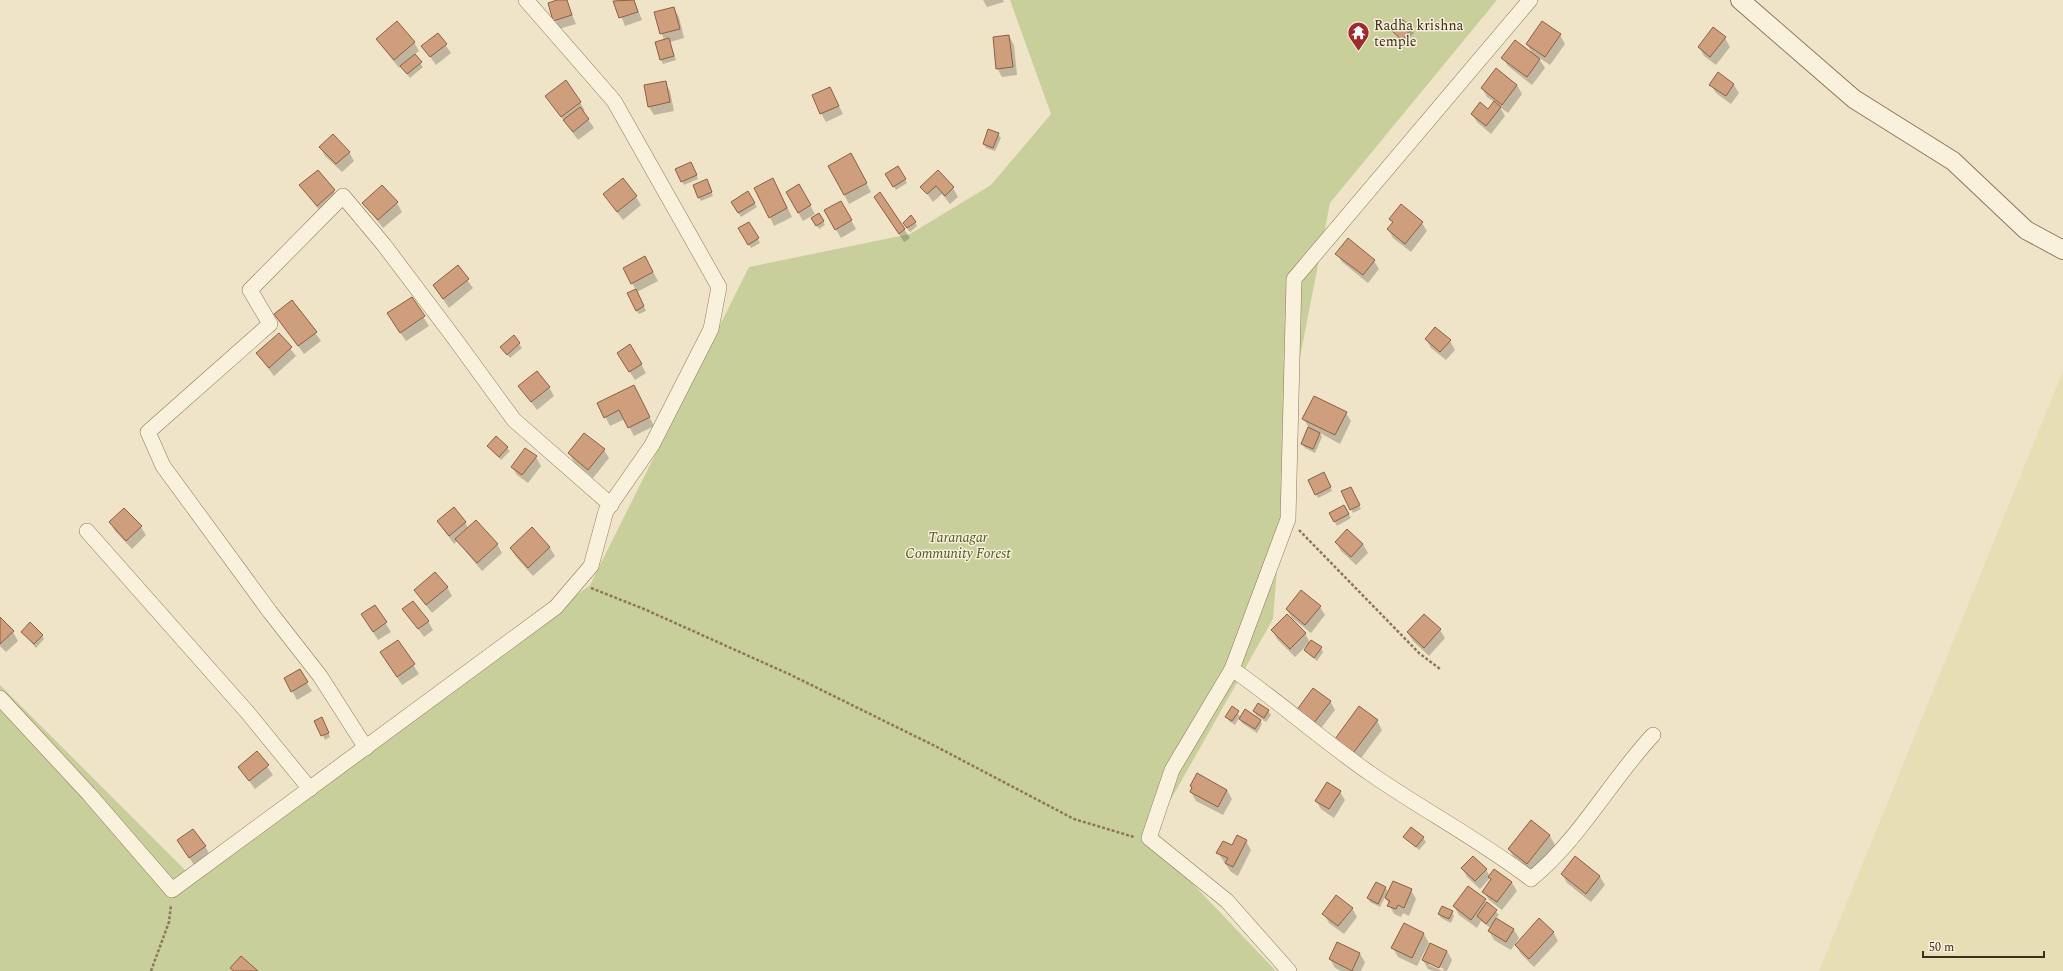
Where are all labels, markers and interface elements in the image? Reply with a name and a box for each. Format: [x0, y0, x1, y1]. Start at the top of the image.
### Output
place label: Radha krishna temple [1374, 15, 1464, 52]
temple icon: Radha krishna temple [1346, 20, 1372, 53]
park label: Taranagar Community Forest [905, 527, 1011, 564]
scale bar [1923, 933, 2044, 959]
text: 50 m [1929, 938, 1954, 957]

